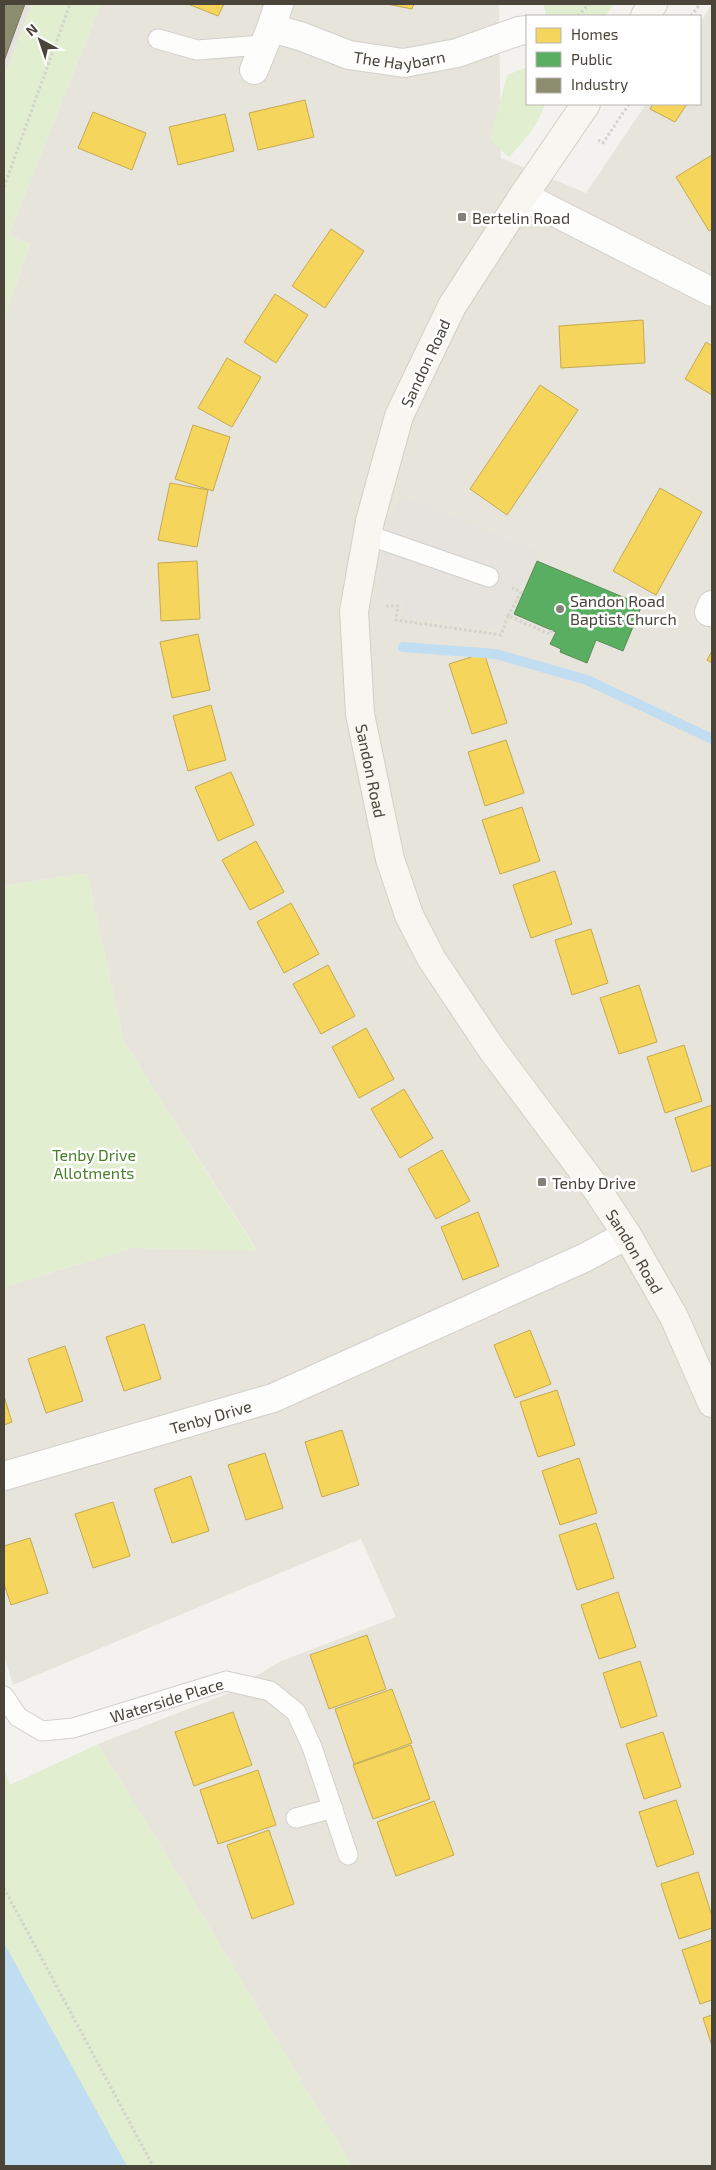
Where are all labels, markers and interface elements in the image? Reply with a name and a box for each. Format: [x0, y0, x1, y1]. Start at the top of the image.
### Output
north arrow [15, 15, 65, 65]
legend [526, 15, 701, 105]
text: N [22, 20, 41, 39]
text: Homes [571, 25, 618, 43]
street label: The Haybarn [352, 46, 447, 72]
text: Public [571, 50, 612, 68]
text: Industry [571, 75, 628, 93]
place label: Bertelin Road [472, 208, 570, 227]
marker: Bertelin Road [456, 211, 468, 223]
street label: Sandon Road [396, 316, 454, 410]
place label: Sandon Road Baptist Church [570, 591, 677, 628]
marker: Sandon Road Baptist Church [554, 603, 566, 615]
street label: Sandon Road [353, 722, 391, 819]
park label: Tenby Drive Allotments [52, 1145, 136, 1182]
place label: Tenby Drive [552, 1173, 636, 1192]
marker: Tenby Drive [536, 1176, 548, 1188]
street label: Sandon Road [603, 1205, 668, 1297]
street label: Tenby Drive [167, 1395, 254, 1437]
street label: Waterside Place [107, 1673, 226, 1726]

